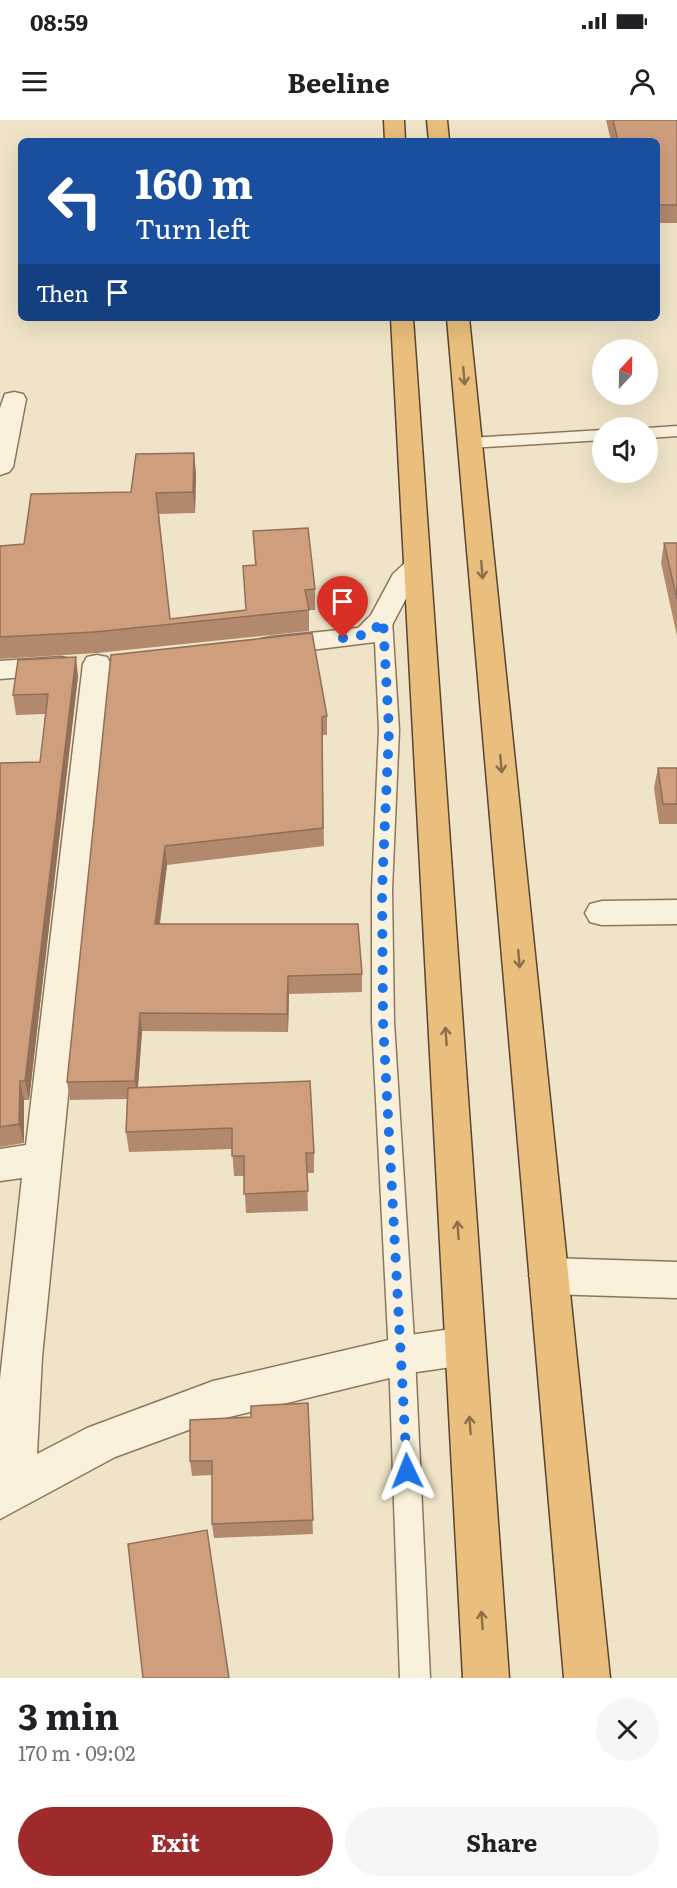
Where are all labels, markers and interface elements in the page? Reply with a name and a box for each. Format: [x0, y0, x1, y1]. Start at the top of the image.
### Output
text: 08:59 [30, 5, 88, 38]
text: Beeline [287, 61, 390, 101]
icon: menu [18, 65, 51, 98]
icon: person [626, 65, 659, 98]
text: 160 m [135, 150, 253, 212]
icon: left [36, 162, 114, 240]
text: Turn left [135, 207, 250, 247]
text: Then [36, 276, 89, 309]
icon: arrive [101, 276, 134, 309]
north arrow [592, 339, 658, 405]
map controls [592, 339, 658, 483]
one-way arrow [459, 366, 470, 386]
button: sound [592, 417, 658, 483]
one-way arrow [477, 560, 488, 580]
pin [317, 576, 368, 638]
icon: arrive [326, 585, 359, 618]
one-way arrow [496, 754, 507, 774]
one-way arrow [514, 948, 525, 968]
one-way arrow [440, 1026, 451, 1046]
one-way arrow [452, 1221, 463, 1241]
one-way arrow [465, 1416, 476, 1435]
position arrow [375, 1439, 439, 1503]
one-way arrow [477, 1610, 488, 1630]
text: 3 min [18, 1688, 119, 1741]
button: close [596, 1698, 659, 1761]
text: 170 m · 09:02 [18, 1737, 135, 1767]
button: Exit [18, 1807, 333, 1876]
button: Share [345, 1807, 659, 1876]

